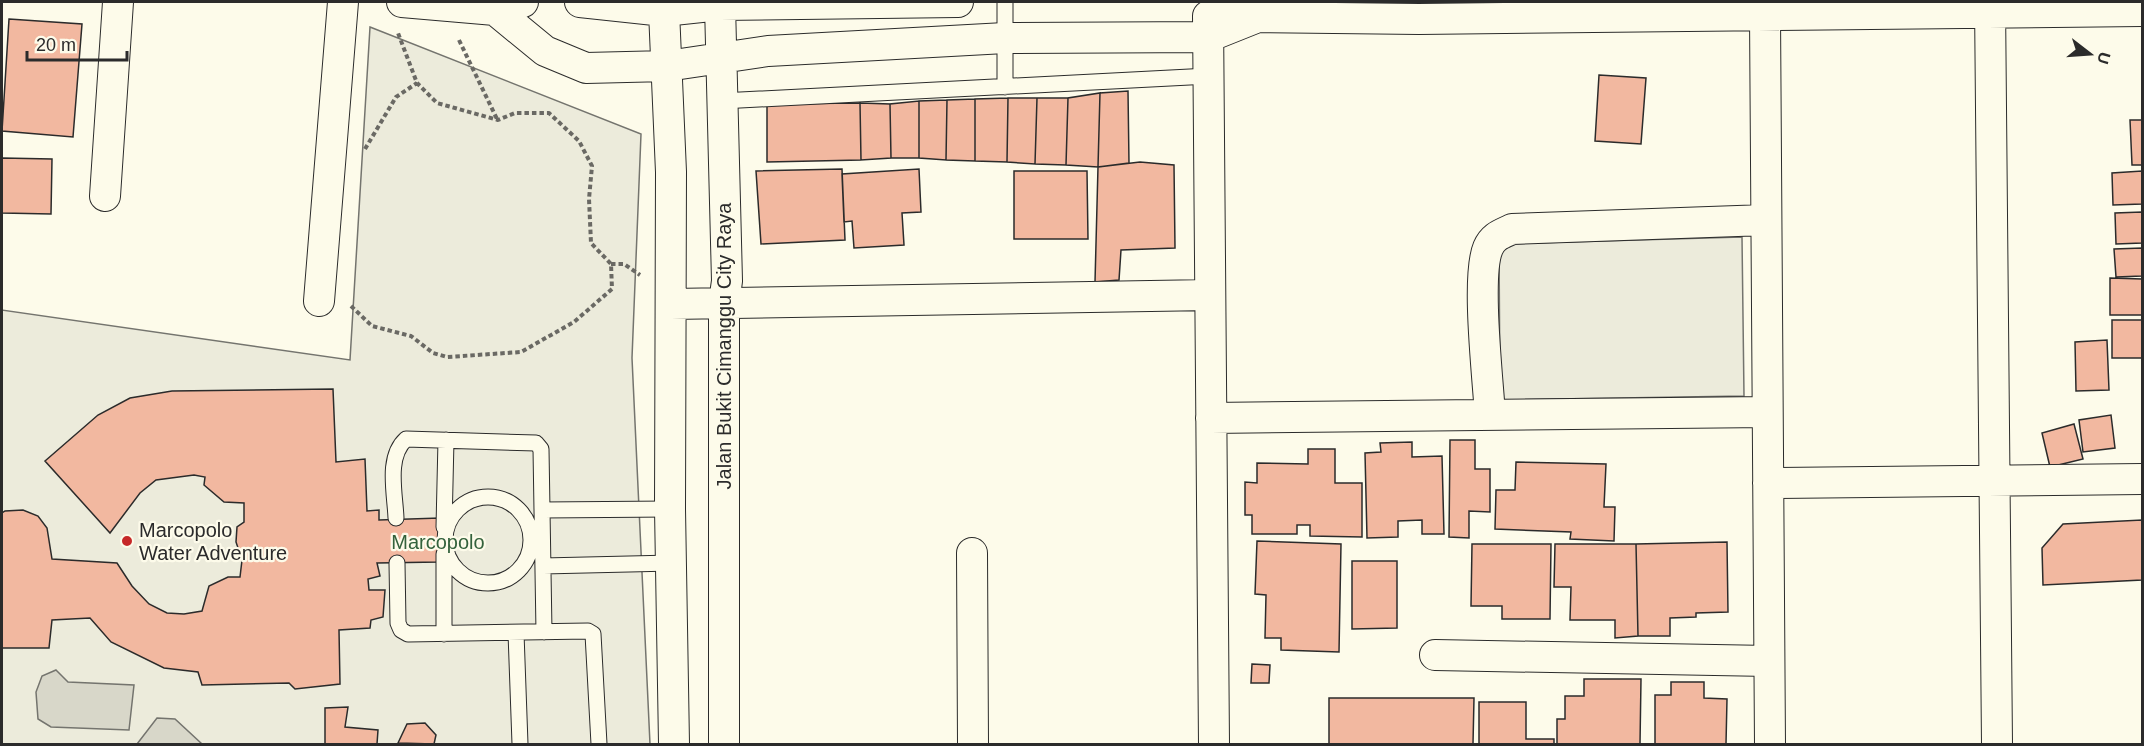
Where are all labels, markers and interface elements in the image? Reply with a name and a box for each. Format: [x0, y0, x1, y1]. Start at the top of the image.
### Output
scale bar [27, 24, 128, 62]
north arrow [2060, 24, 2120, 84]
text: 20 m [36, 35, 76, 55]
text: U [2094, 50, 2114, 66]
street label: Jalan Bukit Cimanggu City Raya [713, 202, 735, 489]
place label: Marcopolo Water Adventure [139, 519, 287, 564]
park label: Marcopolo [391, 531, 485, 553]
marker: Marcopolo Water Adventure [120, 534, 134, 548]

